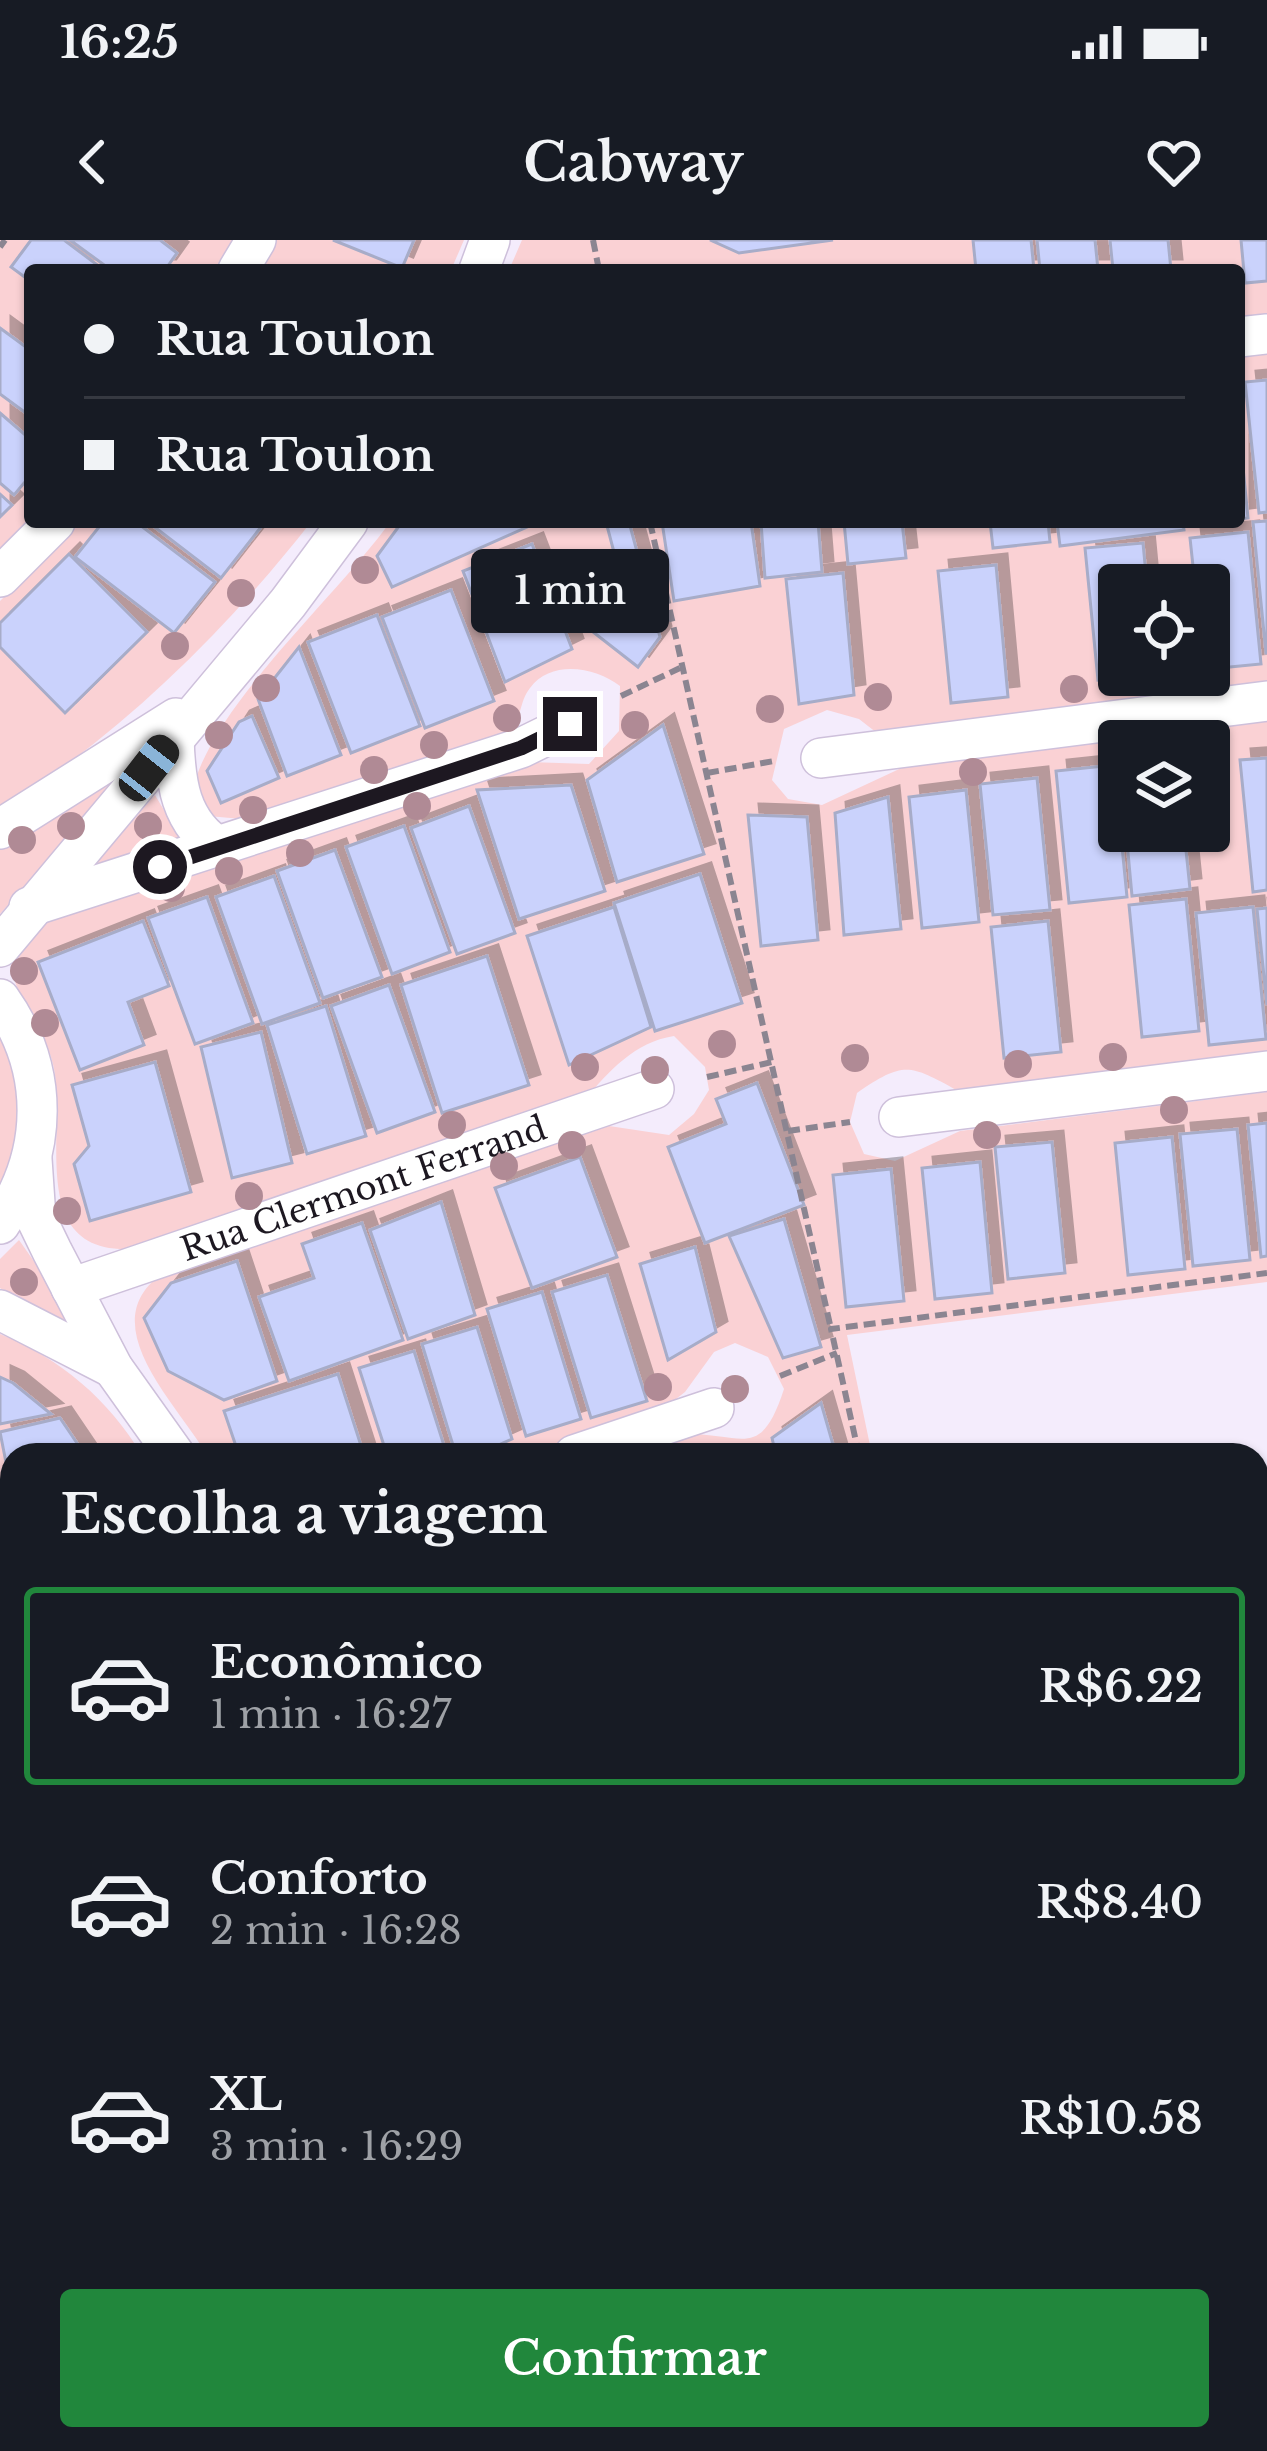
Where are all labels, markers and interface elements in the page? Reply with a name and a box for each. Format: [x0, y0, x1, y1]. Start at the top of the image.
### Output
text: 16:25 [60, 14, 179, 70]
icon: back [60, 129, 126, 195]
text: Cabway [523, 129, 744, 196]
icon: heart [1141, 129, 1207, 195]
text: Rua Toulon [156, 311, 434, 367]
text: Rua Toulon [156, 427, 434, 483]
callout: 1 min [471, 550, 669, 634]
map controls [1098, 564, 1230, 852]
button: locate [1098, 564, 1230, 696]
text: 1 min [514, 566, 626, 615]
route end [543, 697, 597, 751]
button: layers [1098, 720, 1230, 852]
car [113, 729, 185, 807]
route start [133, 840, 187, 894]
street label: Rua Clermont Ferrand [175, 1107, 552, 1270]
text: Escolha a viagem [60, 1481, 547, 1548]
icon: car [66, 1632, 174, 1740]
text: Econômico [210, 1634, 483, 1690]
text: R$6.22 [1039, 1658, 1203, 1714]
text: 1 min · 16:27 [210, 1690, 451, 1739]
icon: car [66, 1848, 174, 1956]
text: Conforto [210, 1850, 428, 1906]
text: R$8.40 [1036, 1874, 1203, 1930]
text: 2 min · 16:28 [210, 1906, 462, 1955]
icon: car [66, 2064, 174, 2172]
text: XL [210, 2066, 282, 2122]
text: R$10.58 [1020, 2090, 1203, 2146]
text: 3 min · 16:29 [210, 2122, 463, 2171]
button: Confirmar [60, 2289, 1209, 2427]

